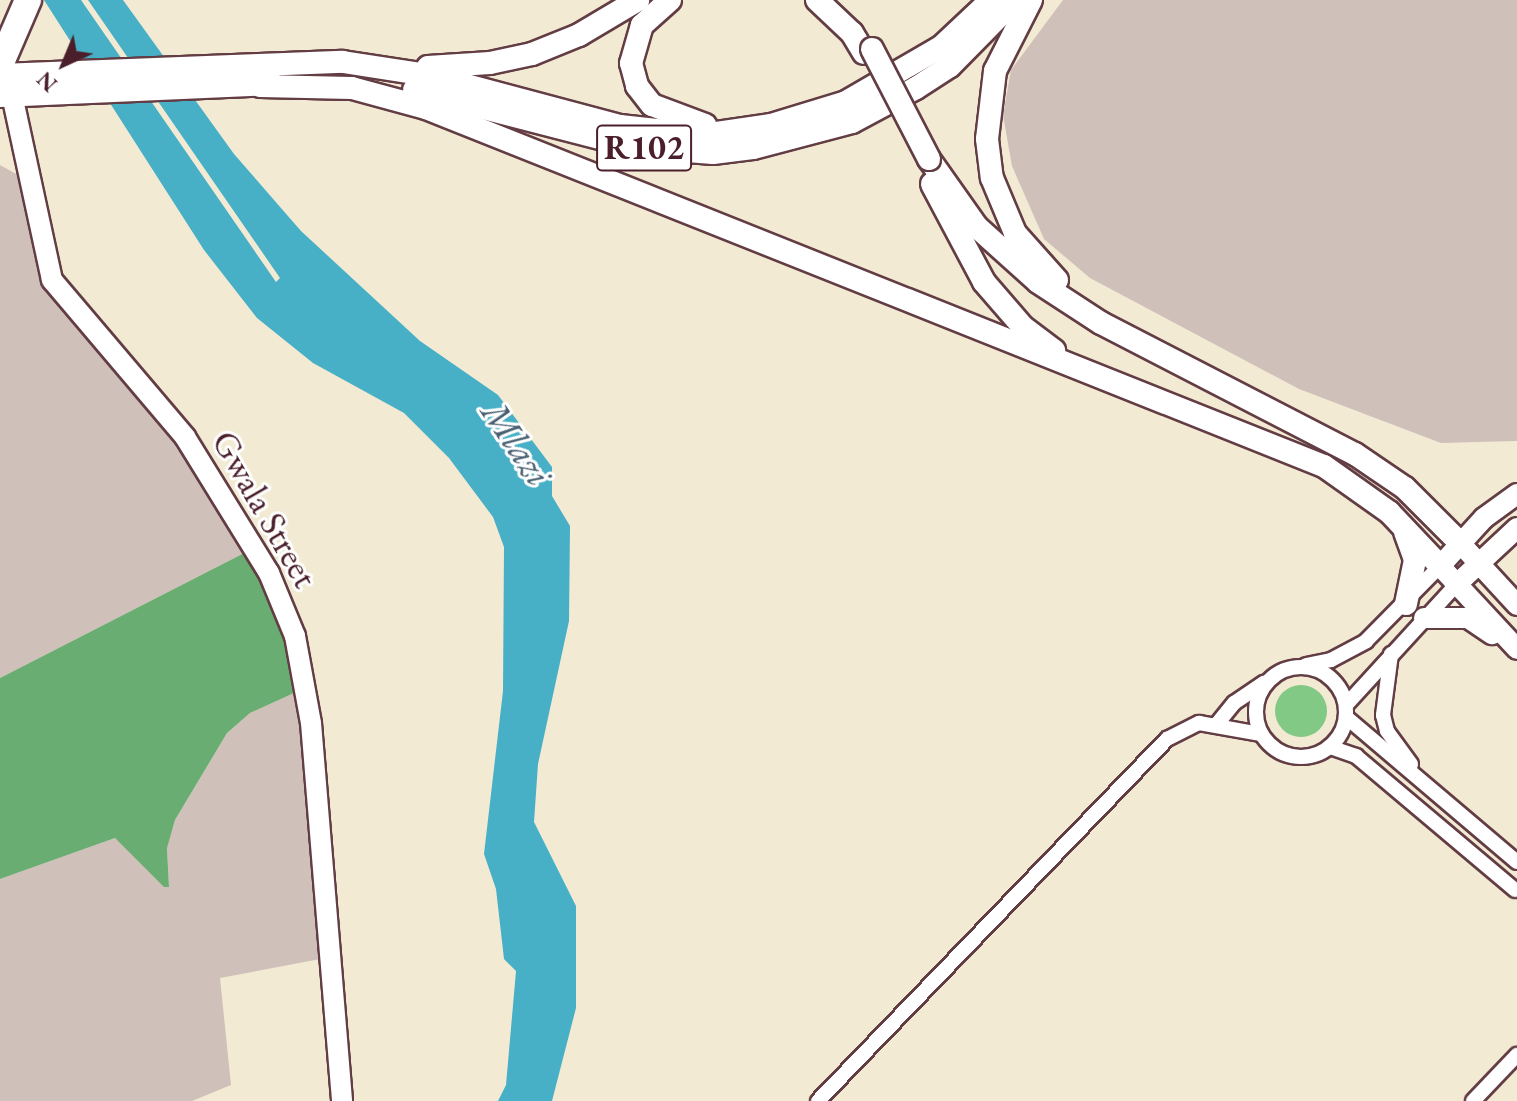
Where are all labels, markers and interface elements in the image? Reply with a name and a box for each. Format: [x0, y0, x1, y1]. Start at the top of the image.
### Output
north arrow [24, 24, 104, 104]
text: N [31, 65, 63, 98]
road number: R102 [596, 118, 692, 178]
water label: Mlazi [472, 392, 562, 494]
street label: Gwala Street [203, 423, 327, 595]

